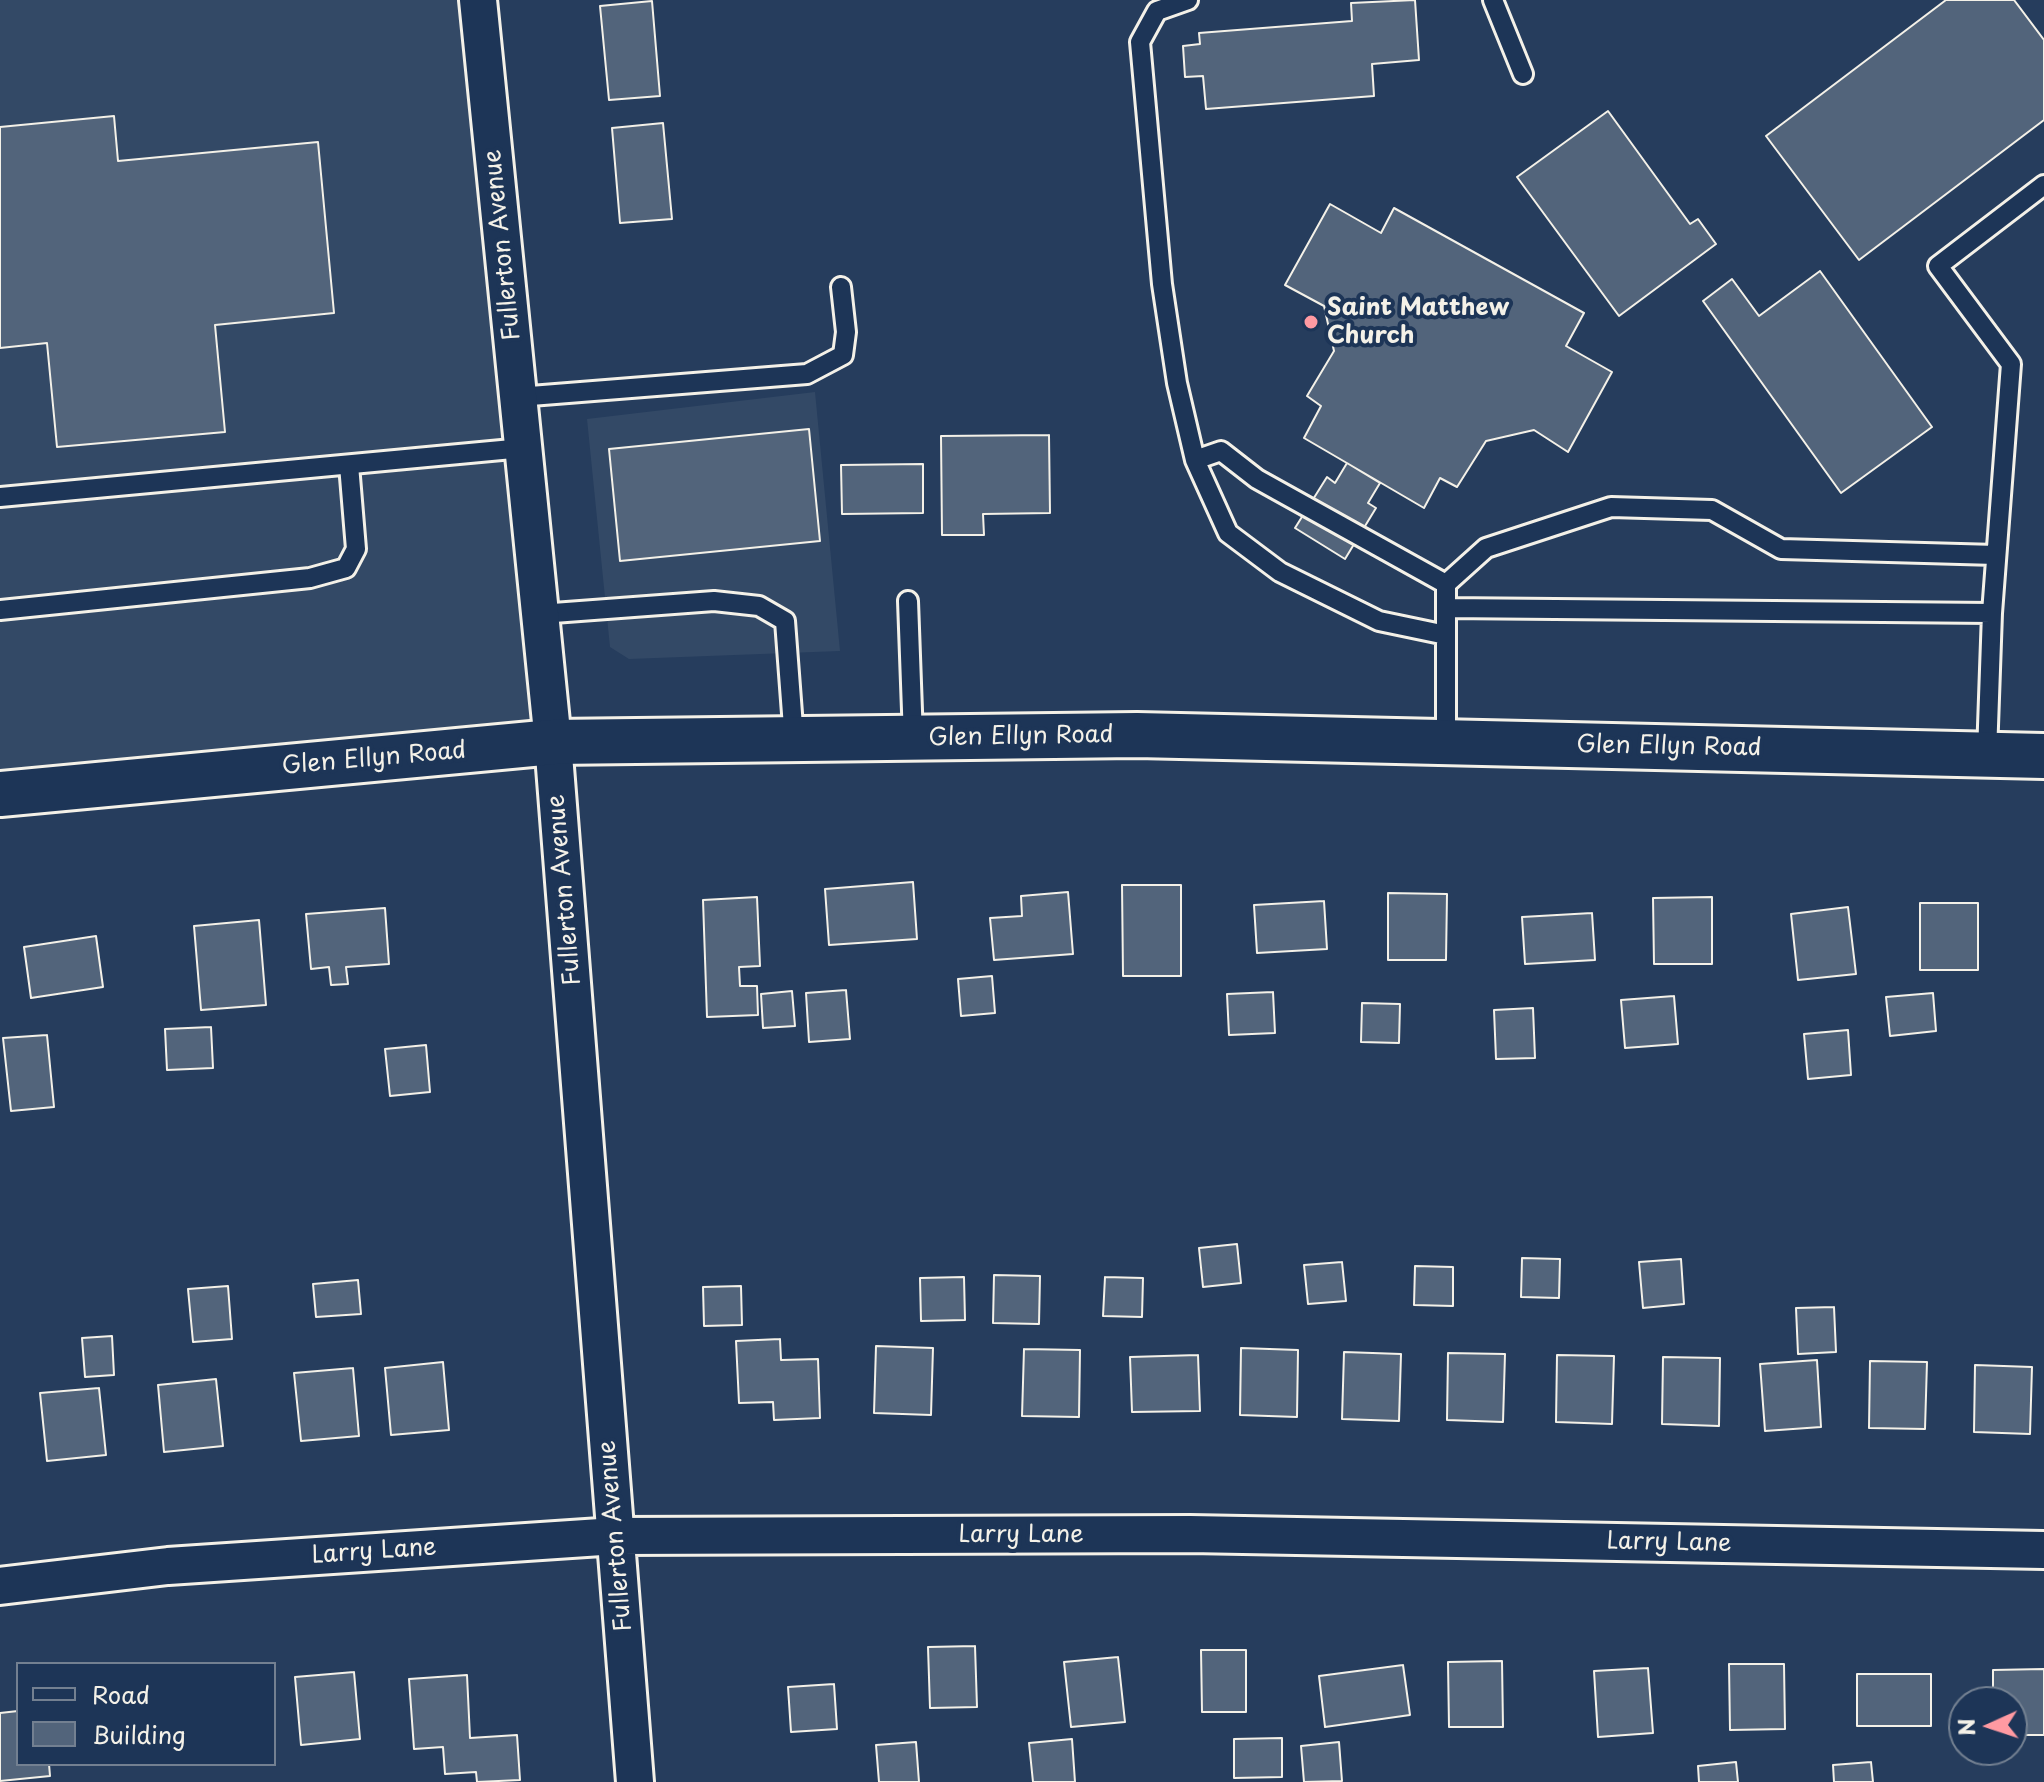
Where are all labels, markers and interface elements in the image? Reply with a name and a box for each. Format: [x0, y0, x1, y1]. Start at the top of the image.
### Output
street label: Fullerton Avenue [479, 148, 527, 342]
place label: Saint Matthew Church [1327, 294, 1509, 350]
marker: Saint Matthew Church [1302, 313, 1320, 331]
street label: Glen Ellyn Road [928, 721, 1114, 753]
street label: Glen Ellyn Road [1576, 731, 1762, 763]
street label: Glen Ellyn Road [281, 737, 467, 781]
street label: Fullerton Avenue [542, 793, 588, 987]
street label: Fullerton Avenue [593, 1439, 639, 1633]
street label: Larry Lane [958, 1521, 1084, 1549]
street label: Larry Lane [1606, 1528, 1732, 1558]
street label: Larry Lane [310, 1533, 438, 1571]
legend [16, 1662, 276, 1766]
text: Road [92, 1676, 150, 1712]
north arrow [1948, 1686, 2028, 1766]
text: Building [92, 1716, 186, 1752]
text: N [1949, 1718, 1982, 1737]

